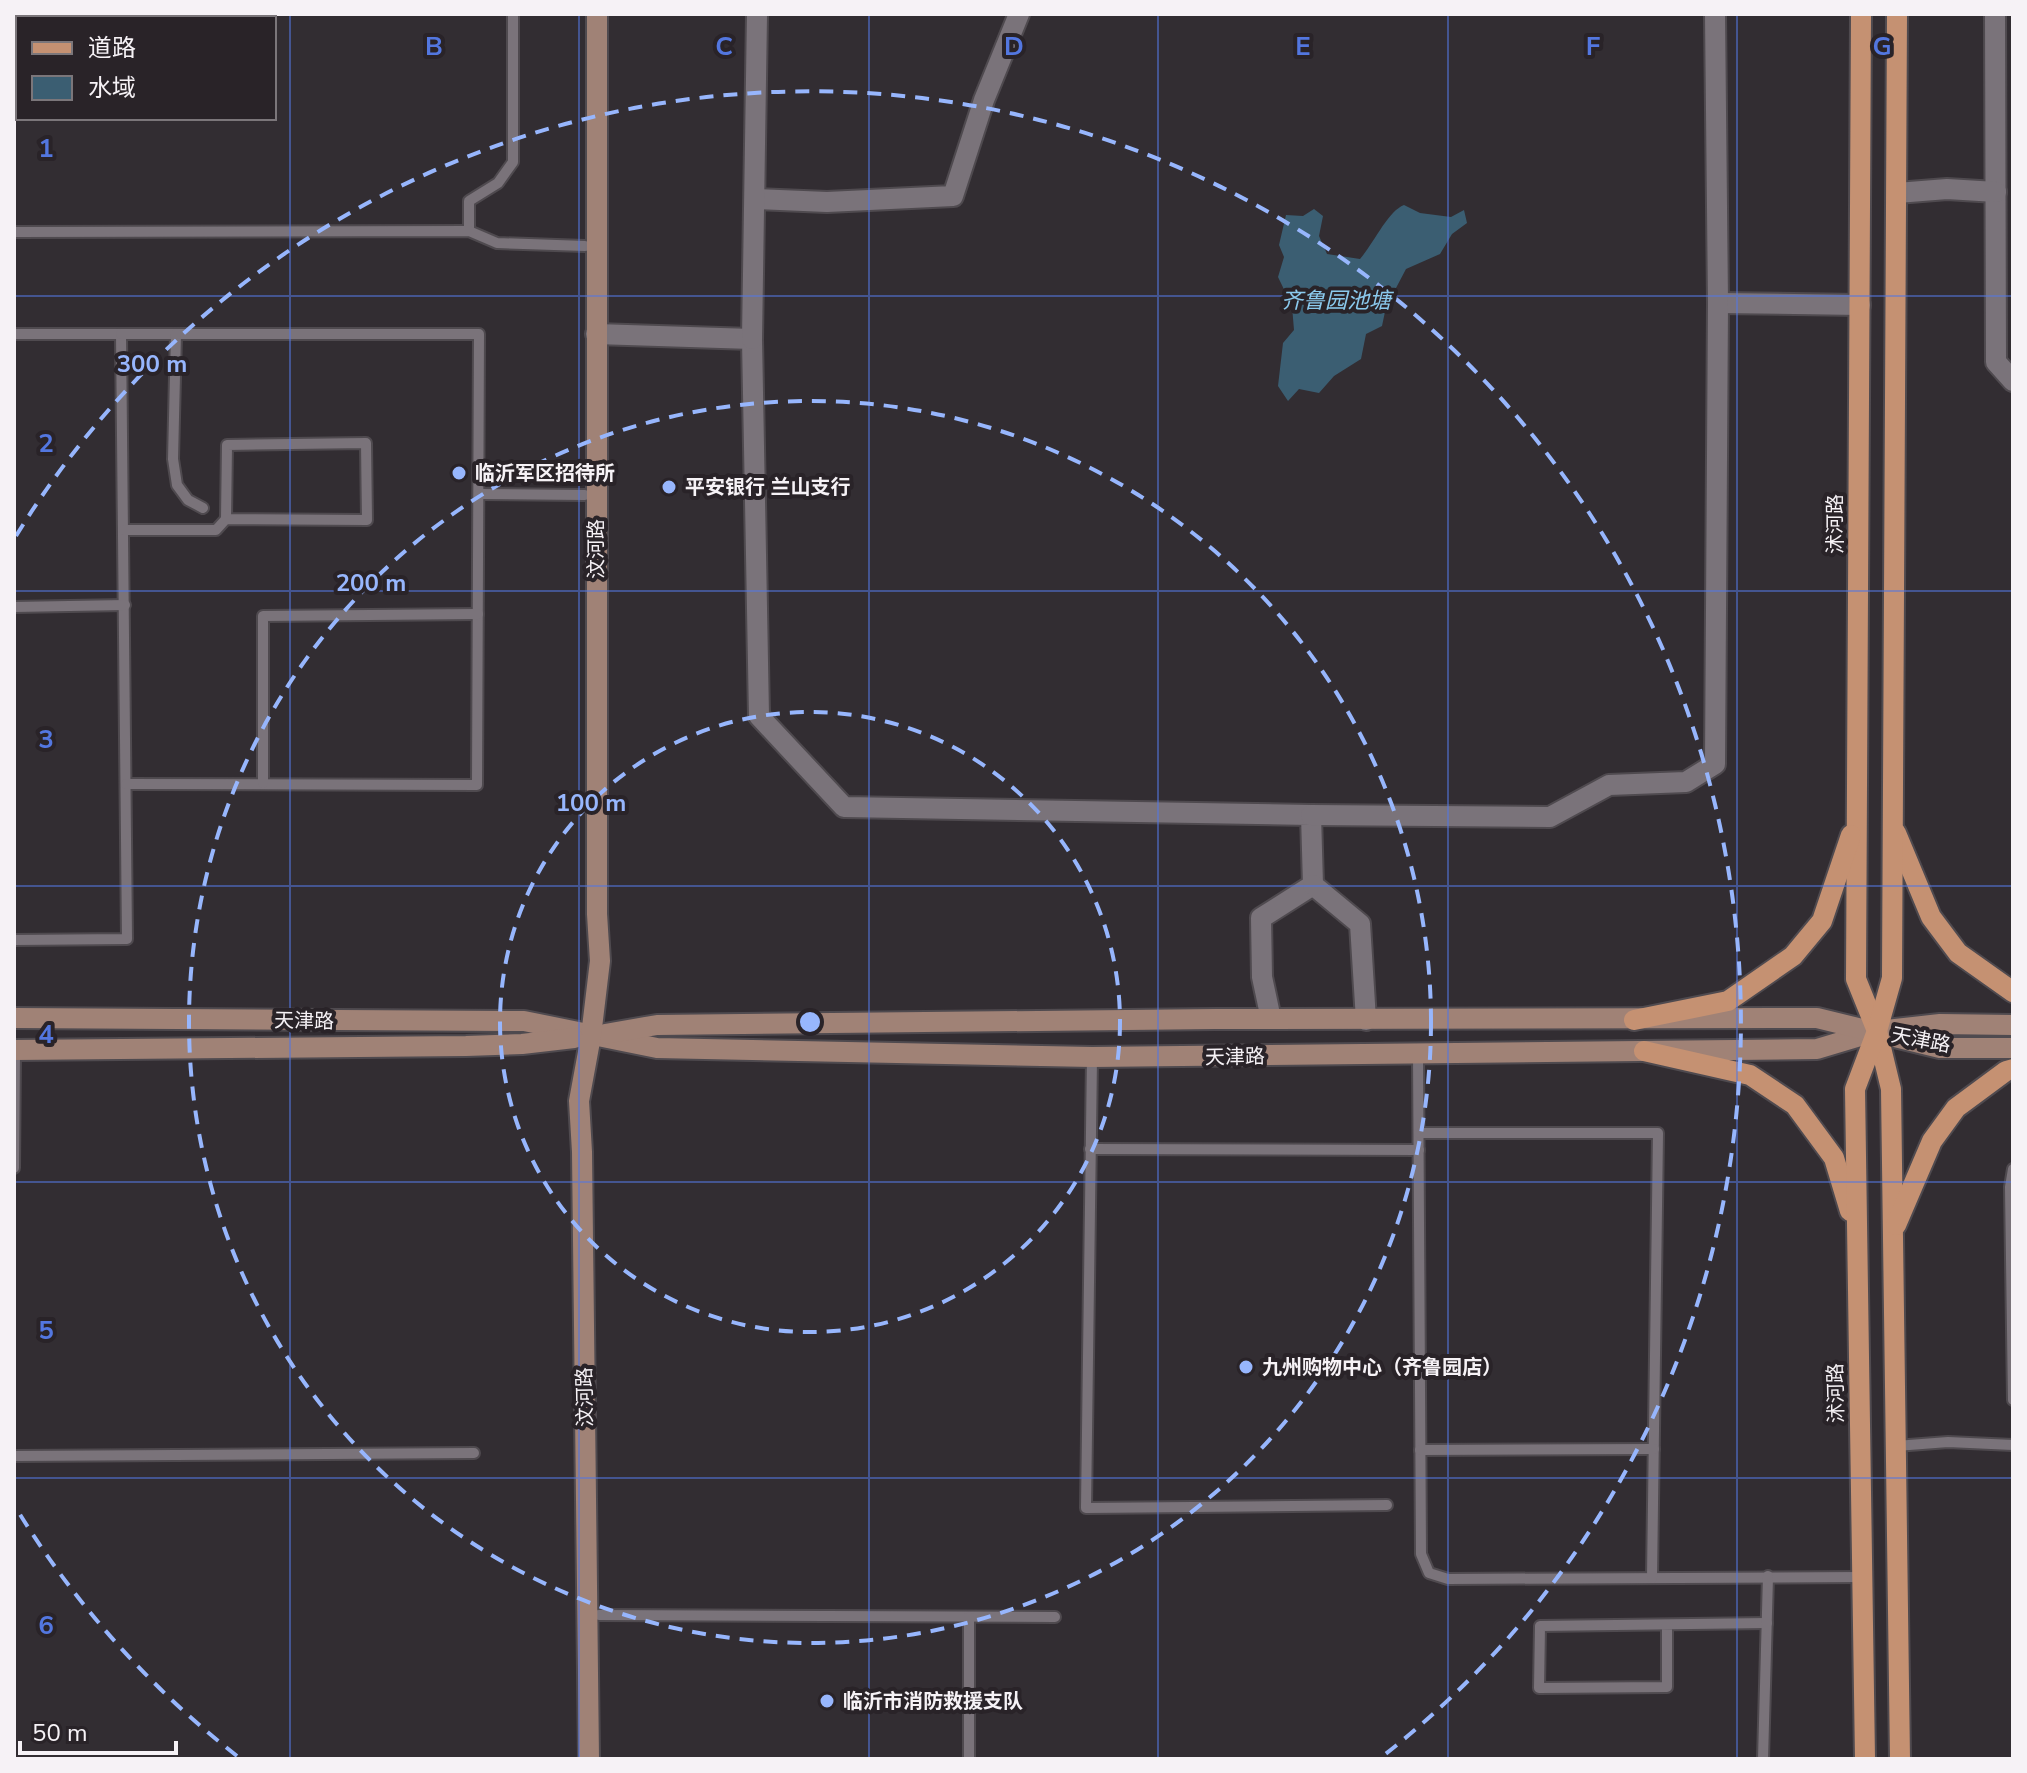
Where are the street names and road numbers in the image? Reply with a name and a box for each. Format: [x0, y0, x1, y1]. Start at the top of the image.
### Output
street label: 沭河路 [1822, 494, 1849, 554]
street label: 汶河路 [583, 519, 610, 579]
street label: 天津路 [274, 1007, 334, 1035]
street label: 天津路 [1889, 1021, 1953, 1059]
street label: 天津路 [1205, 1043, 1265, 1071]
street label: 沭河路 [1822, 1363, 1850, 1423]
street label: 汶河路 [571, 1367, 599, 1427]

